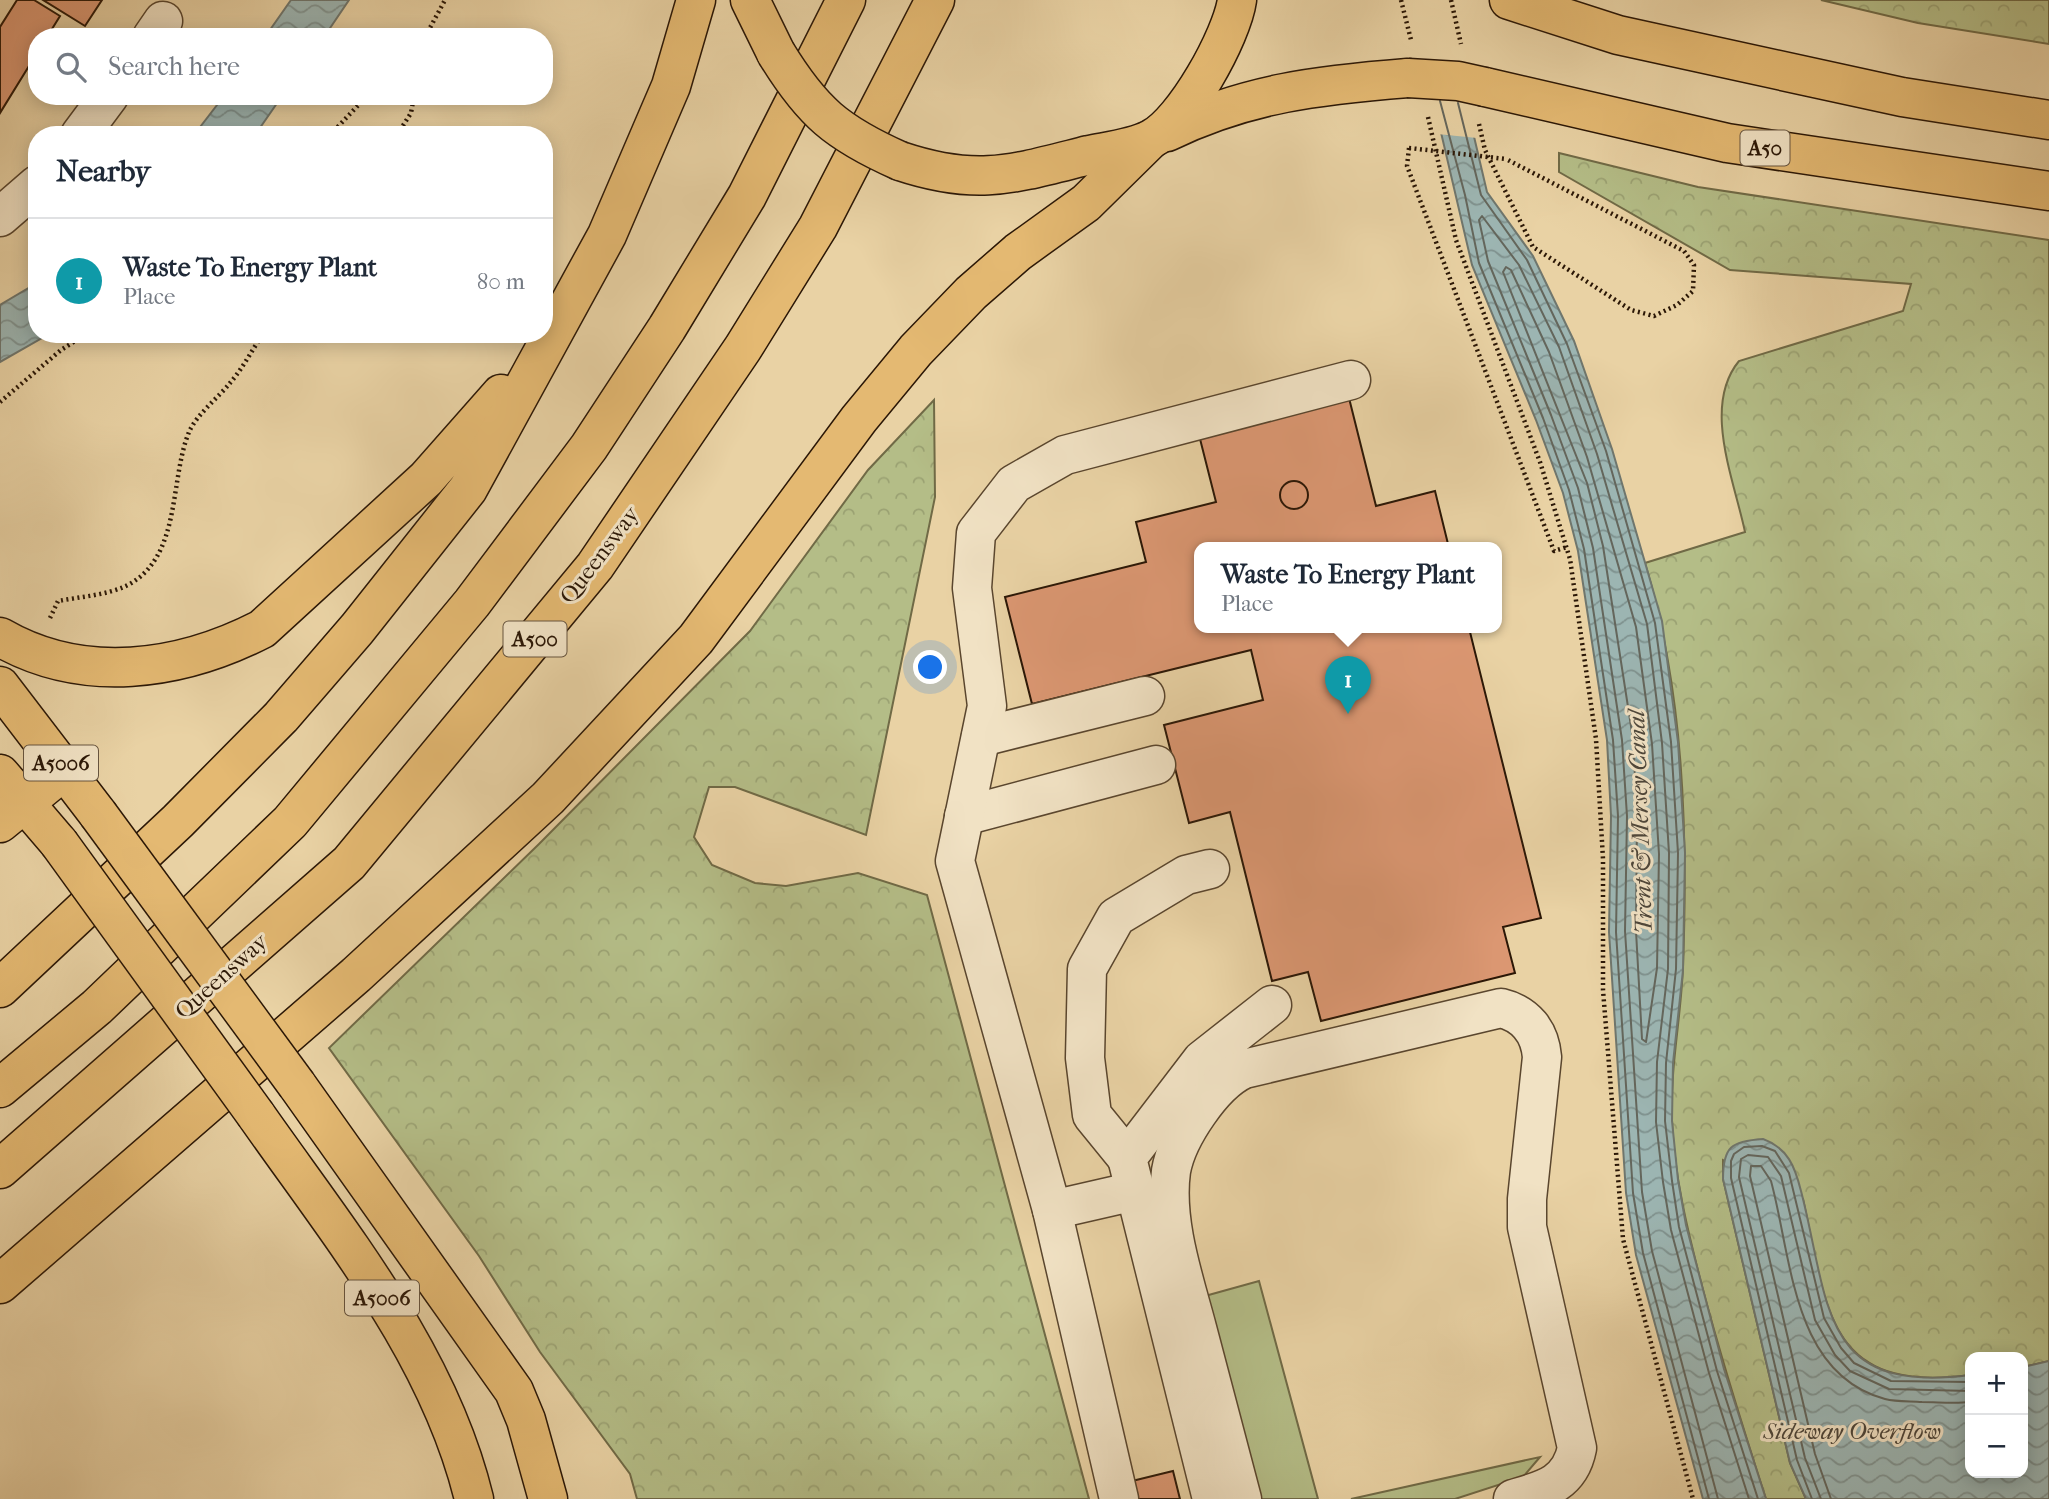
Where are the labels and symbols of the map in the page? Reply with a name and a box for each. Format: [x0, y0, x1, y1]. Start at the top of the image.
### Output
road number: A50 [1740, 130, 1790, 166]
street label: Queensway [554, 501, 645, 609]
road number: A500 [504, 622, 566, 656]
your location [913, 650, 947, 684]
pin: 1 [1325, 656, 1371, 714]
water label: Trent & Mersey Canal [1622, 707, 1658, 934]
road number: A5006 [24, 746, 98, 780]
street label: Queensway [170, 927, 274, 1025]
road number: A5006 [345, 1280, 419, 1316]
water label: Sideway Overflow [1762, 1417, 1941, 1445]

